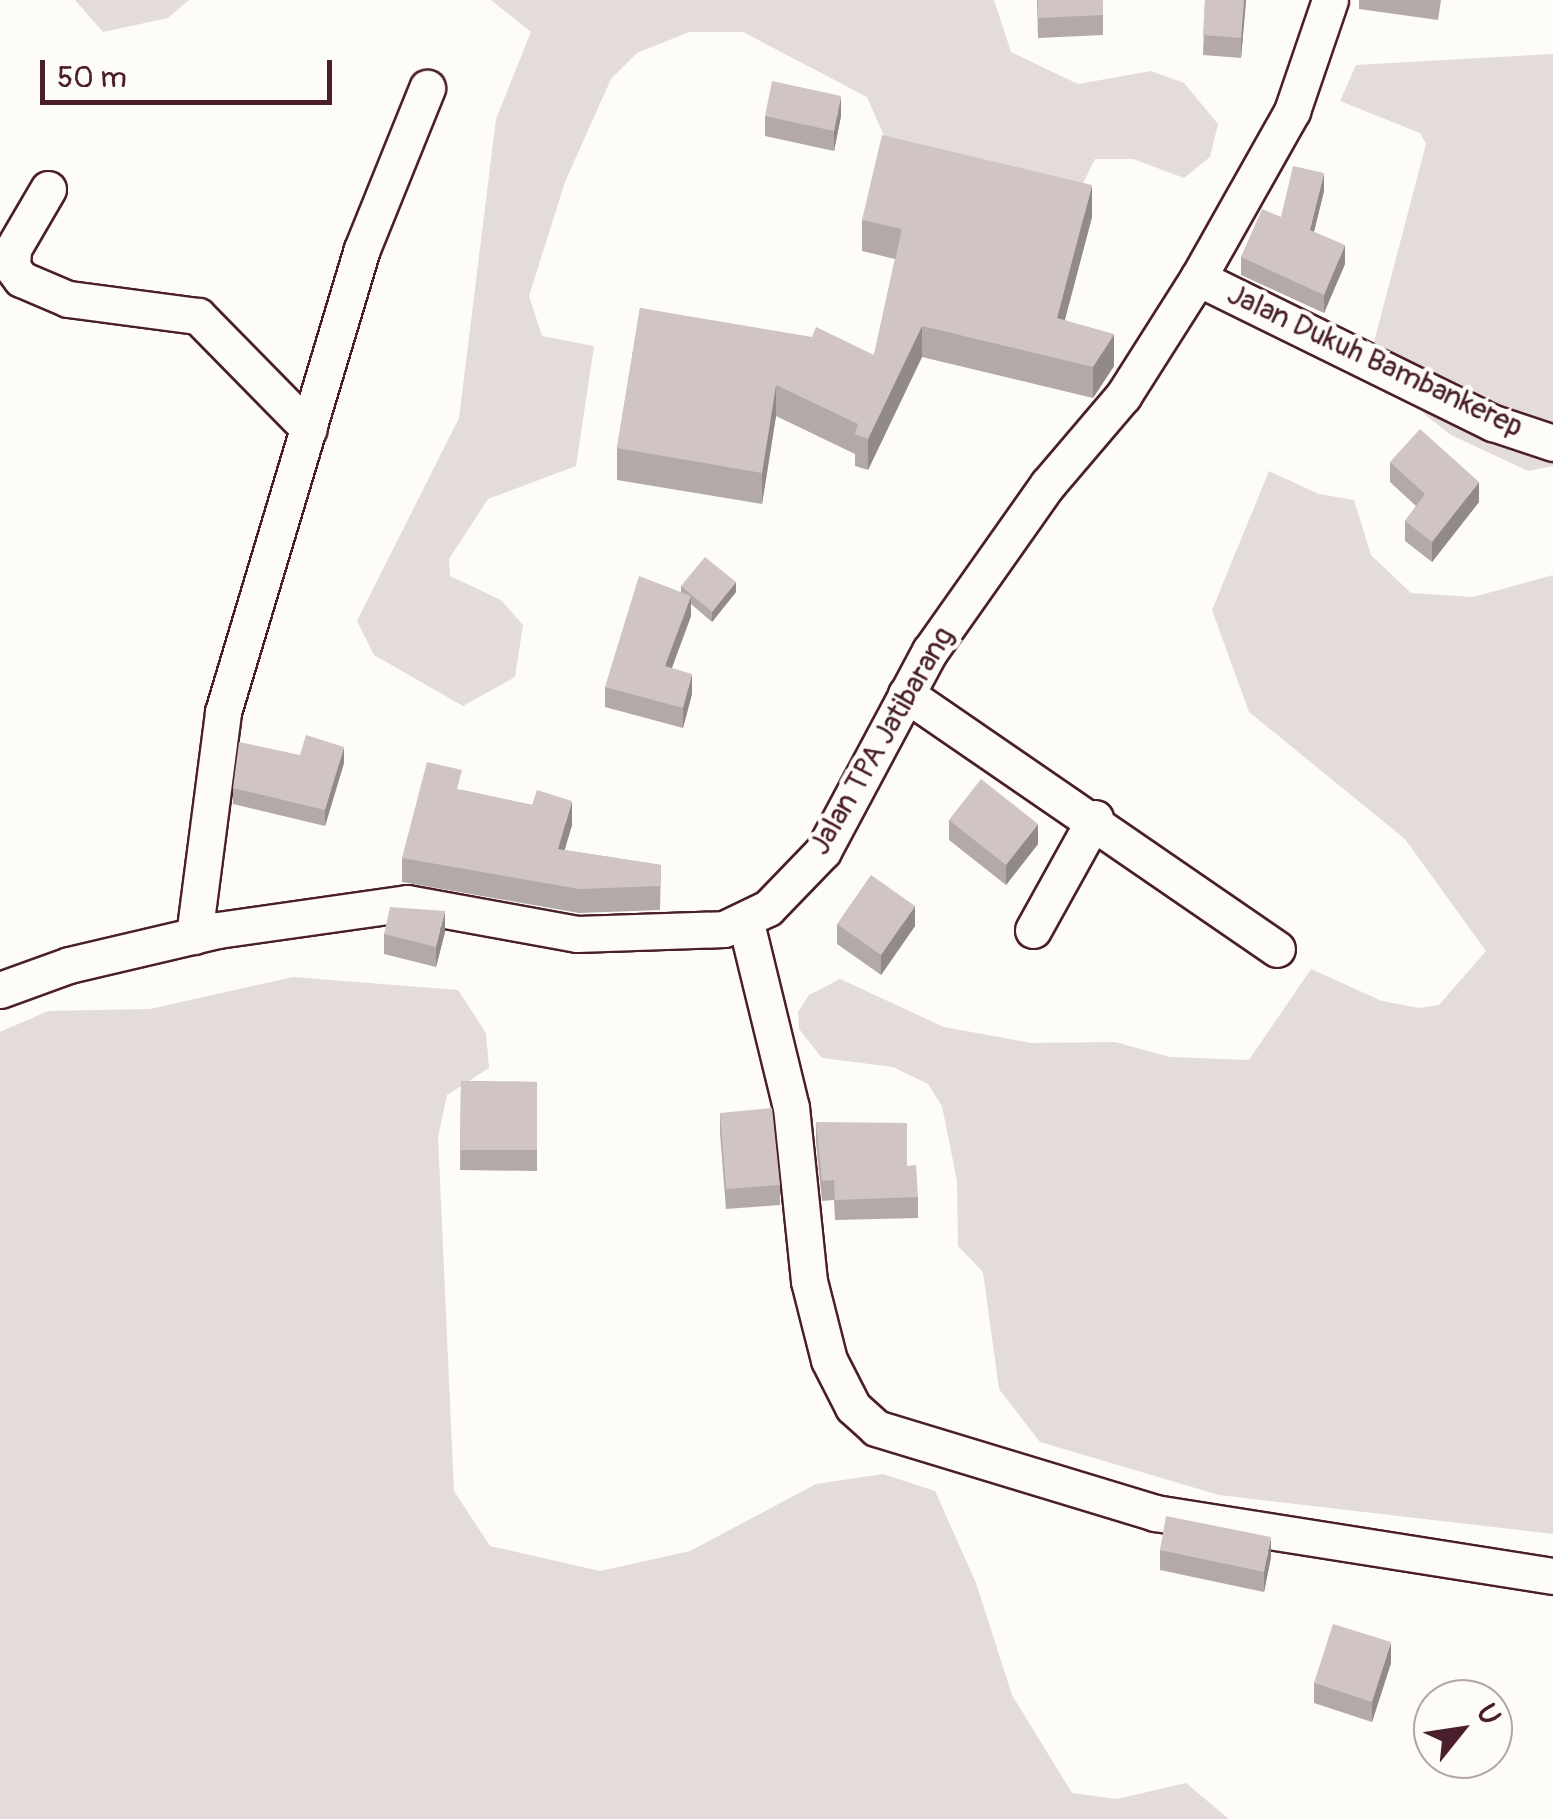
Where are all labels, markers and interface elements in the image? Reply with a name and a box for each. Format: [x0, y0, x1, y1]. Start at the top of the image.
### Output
scale bar [45, 40, 338, 102]
text: 50 m [57, 59, 127, 96]
street label: Jalan Dukuh Bambankerep [1221, 277, 1529, 445]
street label: Jalan TPA Jatibarang [802, 621, 962, 861]
north arrow [1413, 1679, 1513, 1779]
text: U [1468, 1698, 1507, 1732]

